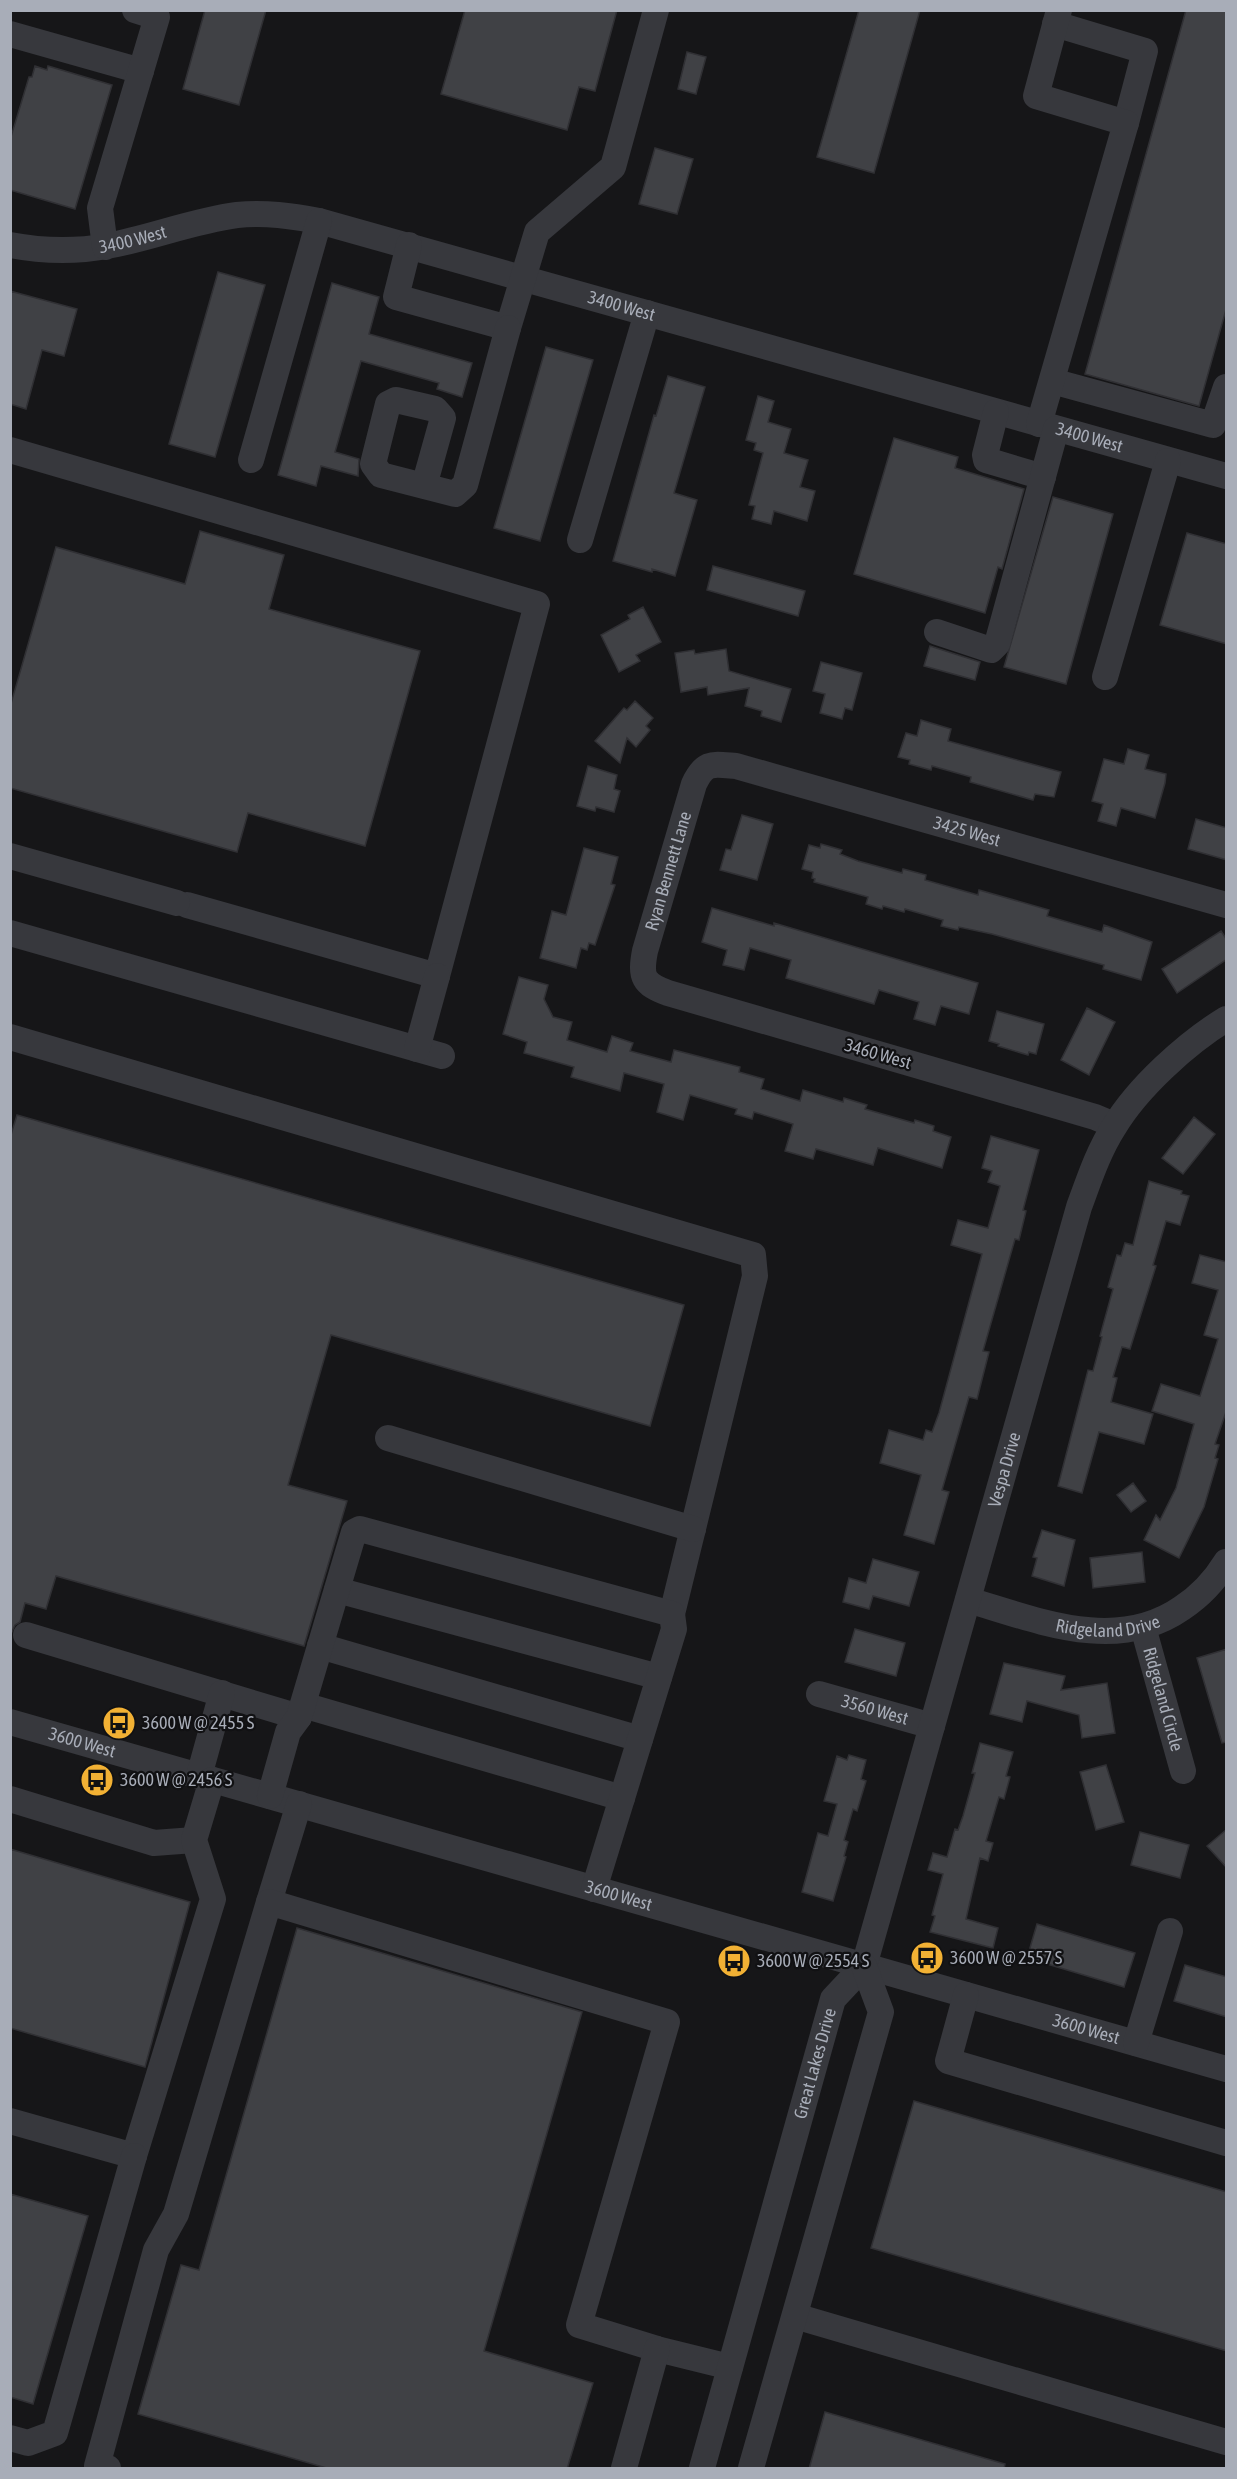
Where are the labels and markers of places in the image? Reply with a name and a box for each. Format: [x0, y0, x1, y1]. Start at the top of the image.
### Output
bus stop icon: 3600 W @ 2455 S [101, 1705, 137, 1741]
place label: 3600 W @ 2455 S [142, 1712, 255, 1733]
bus stop icon: 3600 W @ 2456 S [79, 1762, 115, 1798]
place label: 3600 W @ 2456 S [120, 1769, 233, 1790]
bus stop icon: 3600 W @ 2557 S [909, 1940, 945, 1976]
bus stop icon: 3600 W @ 2554 S [716, 1943, 752, 1979]
place label: 3600 W @ 2557 S [950, 1947, 1063, 1968]
place label: 3600 W @ 2554 S [757, 1950, 870, 1971]

